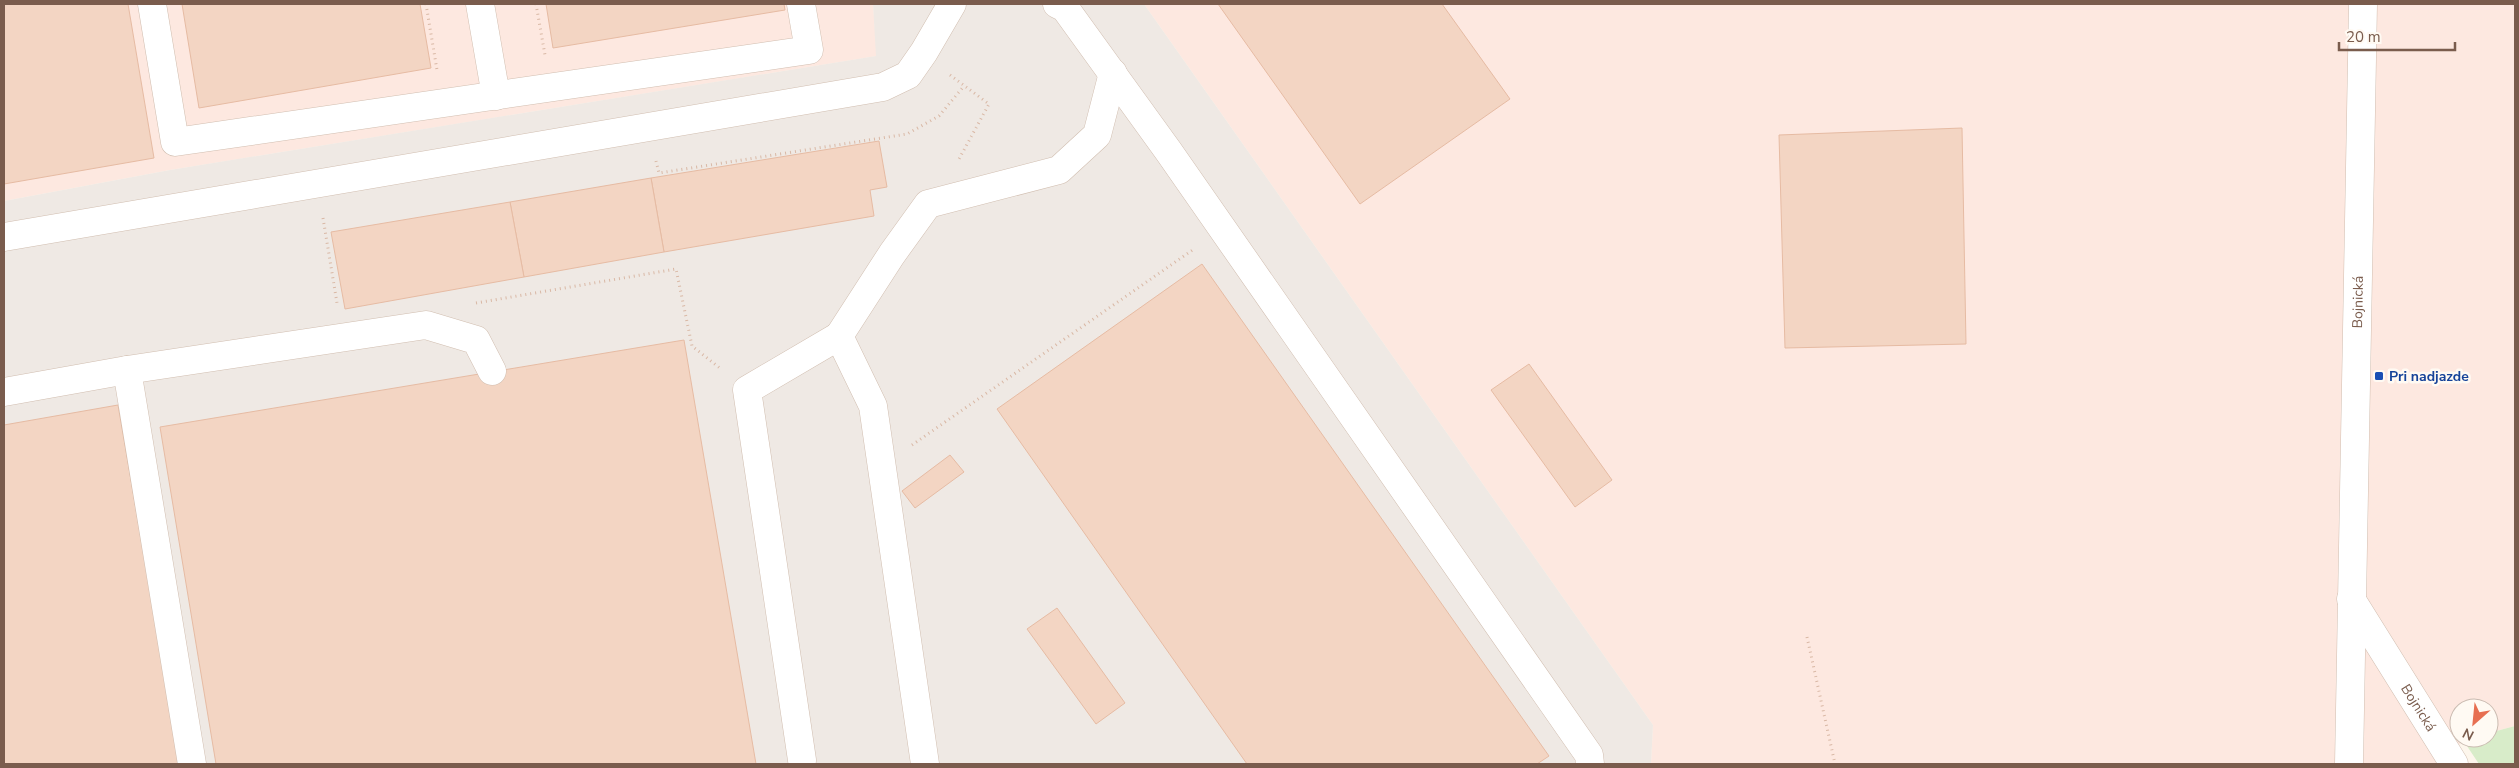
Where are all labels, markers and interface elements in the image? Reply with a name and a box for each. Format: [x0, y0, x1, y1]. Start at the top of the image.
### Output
scale bar [2339, 20, 2455, 52]
text: 20 m [2346, 27, 2381, 47]
street label: Bojnická [2348, 276, 2367, 329]
place label: Pri nadjazde [2389, 367, 2469, 386]
marker: Pri nadjazde [2373, 370, 2385, 382]
street label: Bojnická [2397, 680, 2441, 735]
north arrow [2449, 698, 2499, 748]
text: N [2459, 723, 2477, 745]

